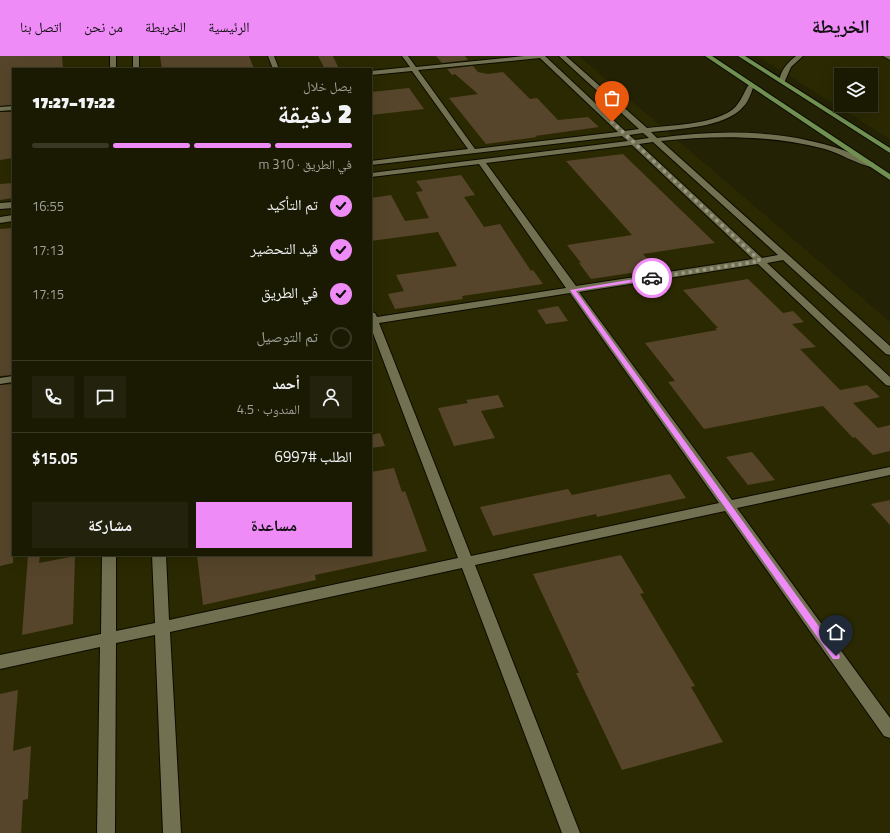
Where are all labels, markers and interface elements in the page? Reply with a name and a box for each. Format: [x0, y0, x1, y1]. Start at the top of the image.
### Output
text: الخريطة [812, 11, 870, 40]
text: اتصل بنا [20, 16, 62, 37]
text: من نحن [84, 16, 123, 37]
text: الخريطة [145, 16, 186, 37]
text: الرئيسية [208, 16, 250, 37]
map controls [834, 68, 878, 112]
button: layers [834, 68, 878, 112]
text: يصل خلال [303, 76, 352, 96]
pin [595, 81, 629, 122]
icon: bag [601, 87, 623, 109]
text: 17:22–17:27 [32, 91, 115, 114]
text: 2 دقيقة [277, 94, 352, 133]
text: في الطريق · 310 m [259, 154, 352, 174]
text: تم التأكيد [267, 193, 318, 216]
icon: check [330, 195, 352, 217]
text: 16:55 [32, 196, 64, 216]
text: قيد التحضير [251, 237, 318, 260]
icon: check [330, 239, 352, 261]
text: 17:13 [32, 240, 64, 260]
courier [632, 258, 672, 298]
icon: car [641, 267, 663, 289]
text: في الطريق [261, 281, 318, 304]
icon: check [330, 283, 352, 305]
text: 17:15 [32, 284, 64, 304]
text: تم التوصيل [256, 325, 318, 348]
text: أحمد [273, 372, 300, 395]
button: phone [32, 376, 74, 418]
button: chat [84, 376, 126, 418]
button: person [310, 376, 352, 418]
text: المندوب · 4.5 [237, 399, 300, 419]
text: الطلب #6997 [275, 445, 352, 468]
text: $15.05 [32, 447, 78, 470]
button: مشاركة [32, 502, 188, 548]
button: مساعدة [196, 502, 352, 548]
pin [819, 615, 853, 656]
icon: home [825, 621, 847, 643]

